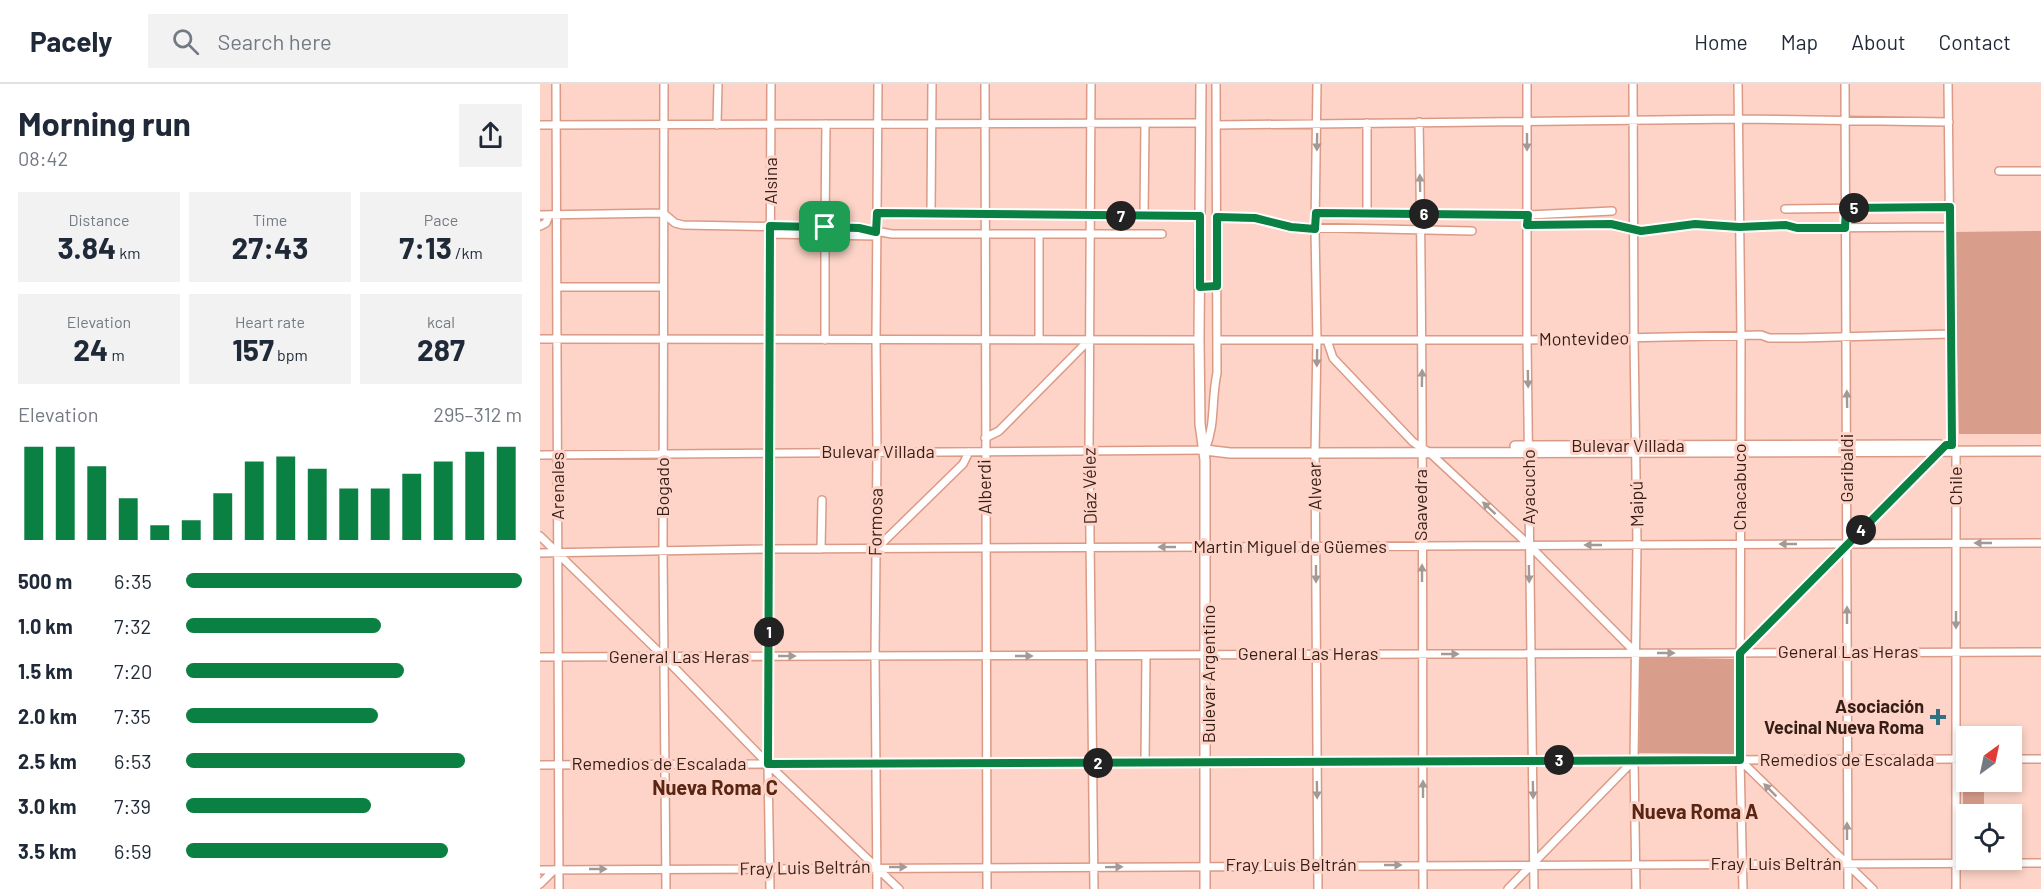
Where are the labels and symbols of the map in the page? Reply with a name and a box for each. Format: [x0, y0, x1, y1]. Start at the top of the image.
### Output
one-way arrow [1312, 133, 1321, 152]
one-way arrow [1523, 133, 1532, 152]
street label: Alsina [759, 157, 781, 205]
one-way arrow [1416, 173, 1425, 192]
pin: 5 [1839, 193, 1869, 223]
pin: 6 [1409, 199, 1439, 229]
pin [799, 201, 850, 252]
pin: 7 [1106, 201, 1136, 231]
street label: Montevideo [1539, 326, 1629, 350]
one-way arrow [1312, 349, 1321, 368]
one-way arrow [1417, 368, 1427, 387]
one-way arrow [1523, 370, 1532, 389]
one-way arrow [1842, 389, 1852, 408]
street label: Bulevar Villada [1571, 434, 1685, 456]
street label: Garibaldi [1835, 434, 1857, 502]
street label: Bulevar Villada [821, 440, 935, 462]
street label: Chacabuco [1728, 444, 1750, 530]
street label: Díaz Vélez [1077, 447, 1101, 525]
street label: Ayacucho [1517, 449, 1539, 525]
street label: Arenales [546, 452, 568, 520]
street label: Bogado [651, 457, 673, 517]
street label: Alberdi [973, 459, 995, 515]
street label: Alvear [1303, 461, 1325, 510]
street label: Chile [1944, 467, 1966, 505]
street label: Saavedra [1409, 469, 1431, 541]
street label: Maipú [1625, 481, 1647, 527]
street label: Formosa [863, 488, 887, 556]
one-way arrow [1482, 501, 1497, 515]
pin: 4 [1846, 515, 1876, 545]
street label: Martin Miguel de Güemes [1193, 535, 1387, 557]
one-way arrow [1973, 538, 1992, 548]
one-way arrow [1778, 539, 1797, 549]
one-way arrow [1583, 540, 1602, 550]
one-way arrow [1157, 542, 1176, 552]
one-way arrow [1417, 563, 1427, 582]
one-way arrow [1311, 565, 1321, 584]
one-way arrow [1525, 565, 1534, 584]
street label: Bulevar Argentino [1197, 605, 1219, 743]
one-way arrow [1843, 605, 1852, 624]
one-way arrow [1951, 611, 1960, 630]
pin: 1 [754, 617, 784, 647]
street label: General Las Heras [1778, 640, 1918, 662]
street label: General Las Heras [1238, 642, 1378, 664]
street label: General Las Heras [609, 645, 749, 667]
one-way arrow [1657, 648, 1676, 658]
one-way arrow [1441, 649, 1460, 659]
one-way arrow [778, 651, 797, 661]
one-way arrow [1015, 651, 1034, 661]
place label: Asociación Vecinal Nueva Roma [1764, 695, 1924, 738]
marker: Asociación Vecinal Nueva Roma [1929, 708, 1947, 726]
north arrow [1956, 726, 2022, 792]
pin: 3 [1544, 745, 1574, 775]
pin: 2 [1083, 748, 1113, 778]
street label: Remedios de Escalada [1760, 748, 1934, 770]
street label: Remedios de Escalada [572, 752, 746, 774]
district label: Nueva Roma C [652, 775, 778, 799]
one-way arrow [1418, 779, 1428, 798]
one-way arrow [1312, 781, 1322, 800]
one-way arrow [1528, 781, 1538, 800]
one-way arrow [1764, 783, 1778, 797]
district label: Nueva Roma A [1632, 799, 1758, 823]
one-way arrow [1843, 821, 1852, 840]
street label: Fray Luis Beltrán [1710, 852, 1842, 874]
street label: Fray Luis Beltrán [1225, 853, 1357, 875]
street label: Fray Luis Beltrán [739, 855, 871, 879]
one-way arrow [1384, 860, 1403, 869]
one-way arrow [889, 862, 908, 872]
one-way arrow [1105, 862, 1124, 872]
one-way arrow [589, 864, 608, 874]

